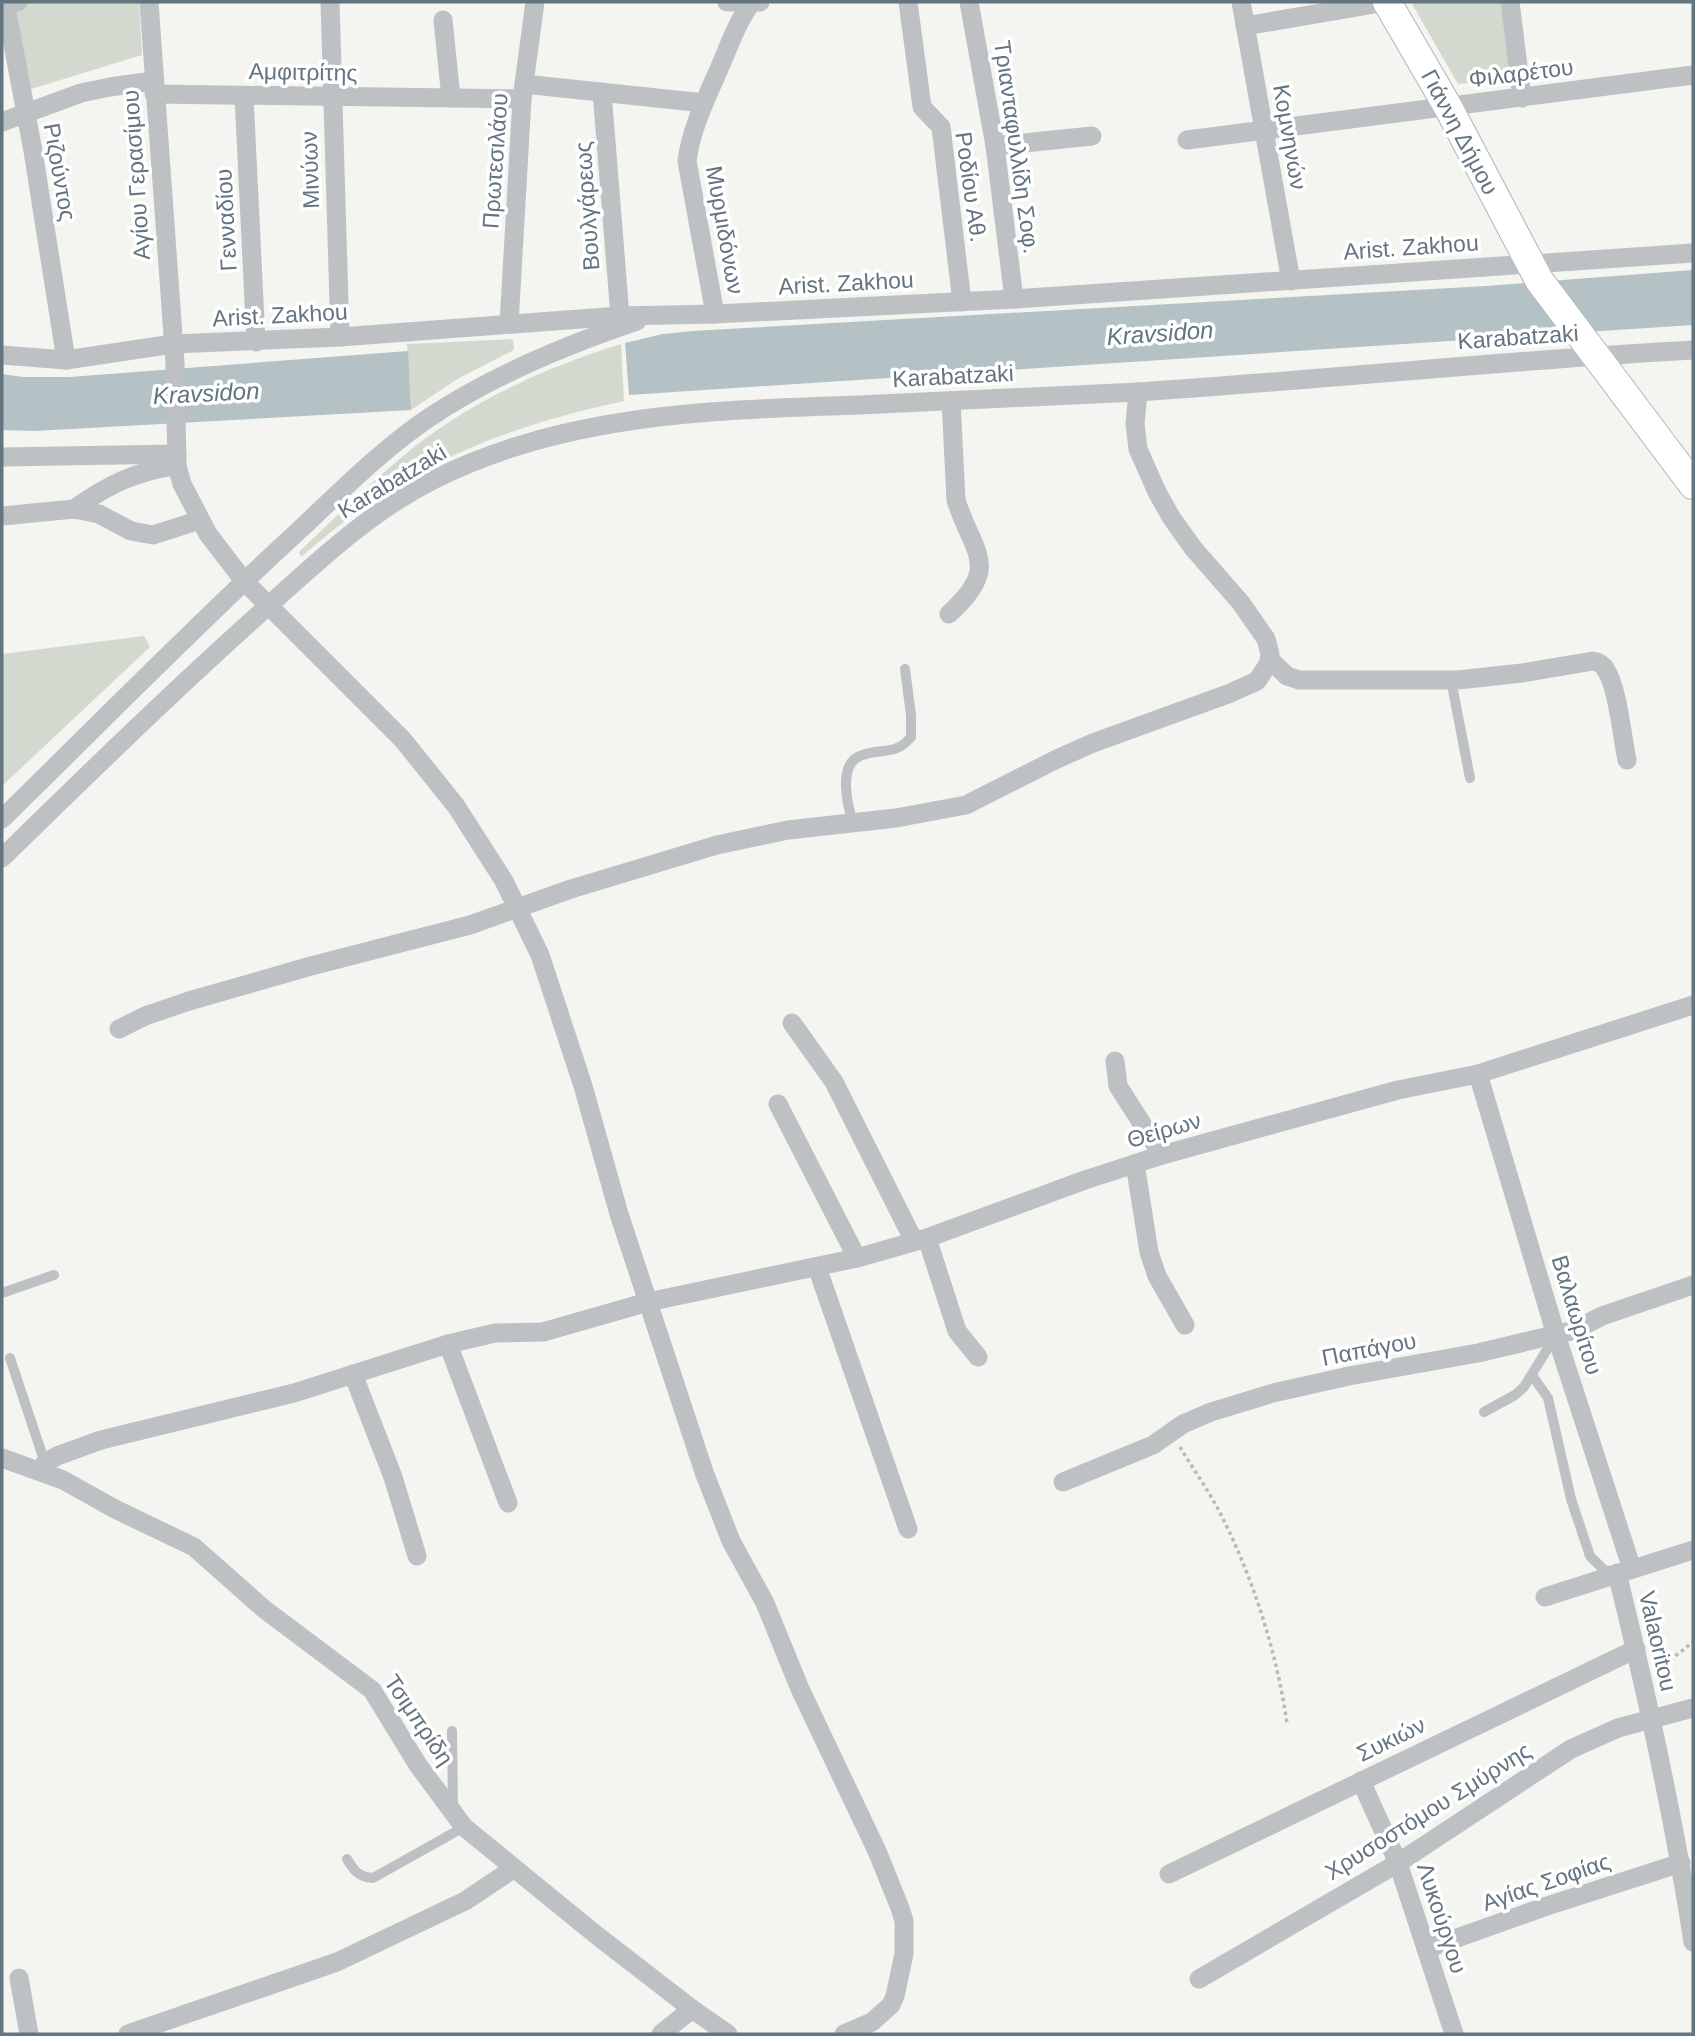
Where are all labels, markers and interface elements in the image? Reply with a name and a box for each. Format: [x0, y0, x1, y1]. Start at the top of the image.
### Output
street label: Τριανταφυλλίδη Σοφ. [989, 39, 1045, 255]
street label: Φιλαρέτου [1467, 54, 1575, 92]
street label: Αμφιτρίτης [248, 58, 358, 86]
street label: Γιάννη Δήμου [1416, 65, 1504, 199]
street label: Κομνηνών [1268, 82, 1312, 192]
street label: Αγίου Γερασίμου [117, 89, 155, 261]
street label: Πρωτεσιλάου [477, 92, 513, 230]
street label: Ριζούντος [39, 121, 81, 223]
street label: Ροδίου Αθ. [950, 130, 992, 244]
street label: Μινύων [296, 131, 324, 209]
street label: Βουλγάρεως [570, 141, 604, 271]
street label: Μυρμιδόνων [701, 164, 749, 296]
street label: Γενναδίου [210, 168, 242, 272]
street label: Arist. Zakhou [1343, 229, 1479, 265]
street label: Arist. Zakhou [778, 266, 914, 300]
street label: Arist. Zakhou [212, 298, 348, 332]
water label: Kravsidon [1106, 316, 1214, 350]
street label: Karabatzaki [1457, 320, 1579, 354]
street label: Karabatzaki [892, 360, 1014, 392]
water label: Kravsidon [152, 377, 260, 409]
street label: Karabatzaki [333, 439, 451, 523]
street label: Θείρων [1124, 1107, 1204, 1153]
street label: Βαλαωρίτου [1547, 1252, 1607, 1378]
street label: Παπάγου [1320, 1327, 1418, 1371]
street label: Valaoritou [1634, 1588, 1682, 1694]
street label: Τσιμπρίδη [379, 1670, 459, 1770]
street label: Συκιών [1353, 1711, 1429, 1767]
street label: Χρυσοστόμου Σμύρνης [1320, 1737, 1536, 1885]
street label: Αγίας Σοφίας [1479, 1848, 1613, 1916]
street label: Λυκούργου [1412, 1860, 1472, 1976]

